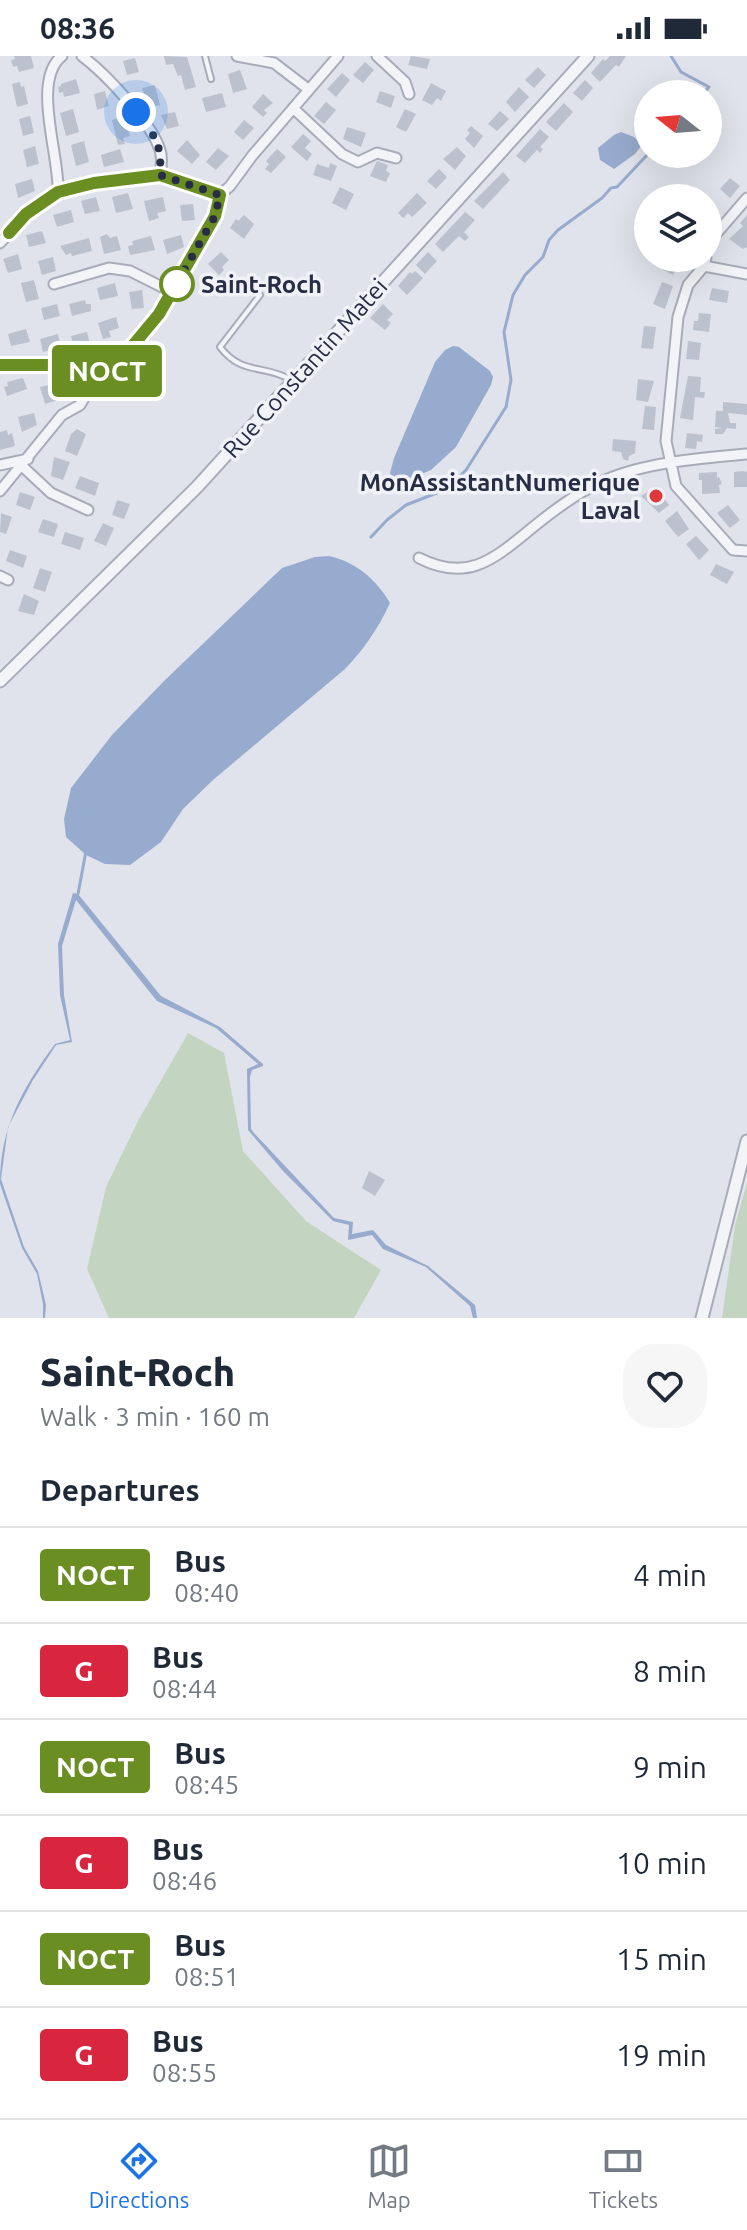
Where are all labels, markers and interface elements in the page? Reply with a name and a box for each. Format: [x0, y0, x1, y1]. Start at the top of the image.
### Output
text: 08:36 [40, 11, 115, 45]
north arrow [634, 80, 722, 168]
map controls [634, 80, 722, 272]
your location [116, 92, 156, 132]
button: layers [634, 184, 722, 272]
marker: Saint-Roch [160, 267, 194, 301]
place label: Saint-Roch [201, 271, 322, 298]
street label: Rue Constantin Matei [217, 273, 393, 463]
line badge: NOCT [51, 345, 163, 397]
text: NOCT [68, 355, 146, 386]
place label: MonAssistantNumerique Laval [360, 469, 640, 524]
marker: MonAssistantNumerique Laval [647, 487, 665, 505]
button: heart [623, 1344, 707, 1428]
text: Saint-Roch [40, 1351, 235, 1393]
text: Walk · 3 min · 160 m [40, 1402, 270, 1431]
text: Departures [40, 1473, 200, 1507]
text: Bus [174, 1544, 226, 1578]
text: 4 min [633, 1558, 707, 1592]
text: NOCT [56, 1559, 134, 1590]
text: 08:40 [174, 1578, 239, 1607]
text: Bus [152, 1640, 204, 1674]
text: 8 min [633, 1654, 707, 1688]
text: G [74, 1655, 94, 1686]
text: 08:44 [152, 1674, 217, 1703]
text: Bus [174, 1736, 226, 1770]
text: 9 min [633, 1750, 707, 1784]
text: NOCT [56, 1751, 134, 1782]
text: 08:45 [174, 1770, 239, 1799]
text: Bus [152, 1832, 204, 1866]
text: 10 min [616, 1846, 707, 1880]
text: G [74, 1847, 94, 1878]
text: 08:46 [152, 1866, 217, 1895]
text: Bus [174, 1928, 226, 1962]
text: 15 min [616, 1942, 707, 1976]
text: NOCT [56, 1943, 134, 1974]
text: 08:51 [174, 1962, 239, 1991]
text: Bus [152, 2024, 204, 2058]
text: 19 min [616, 2038, 707, 2072]
text: G [74, 2039, 94, 2070]
text: 08:55 [152, 2058, 217, 2087]
tab: Directions [89, 2139, 189, 2212]
tab: Map [367, 2139, 411, 2212]
tab: Tickets [589, 2139, 658, 2212]

